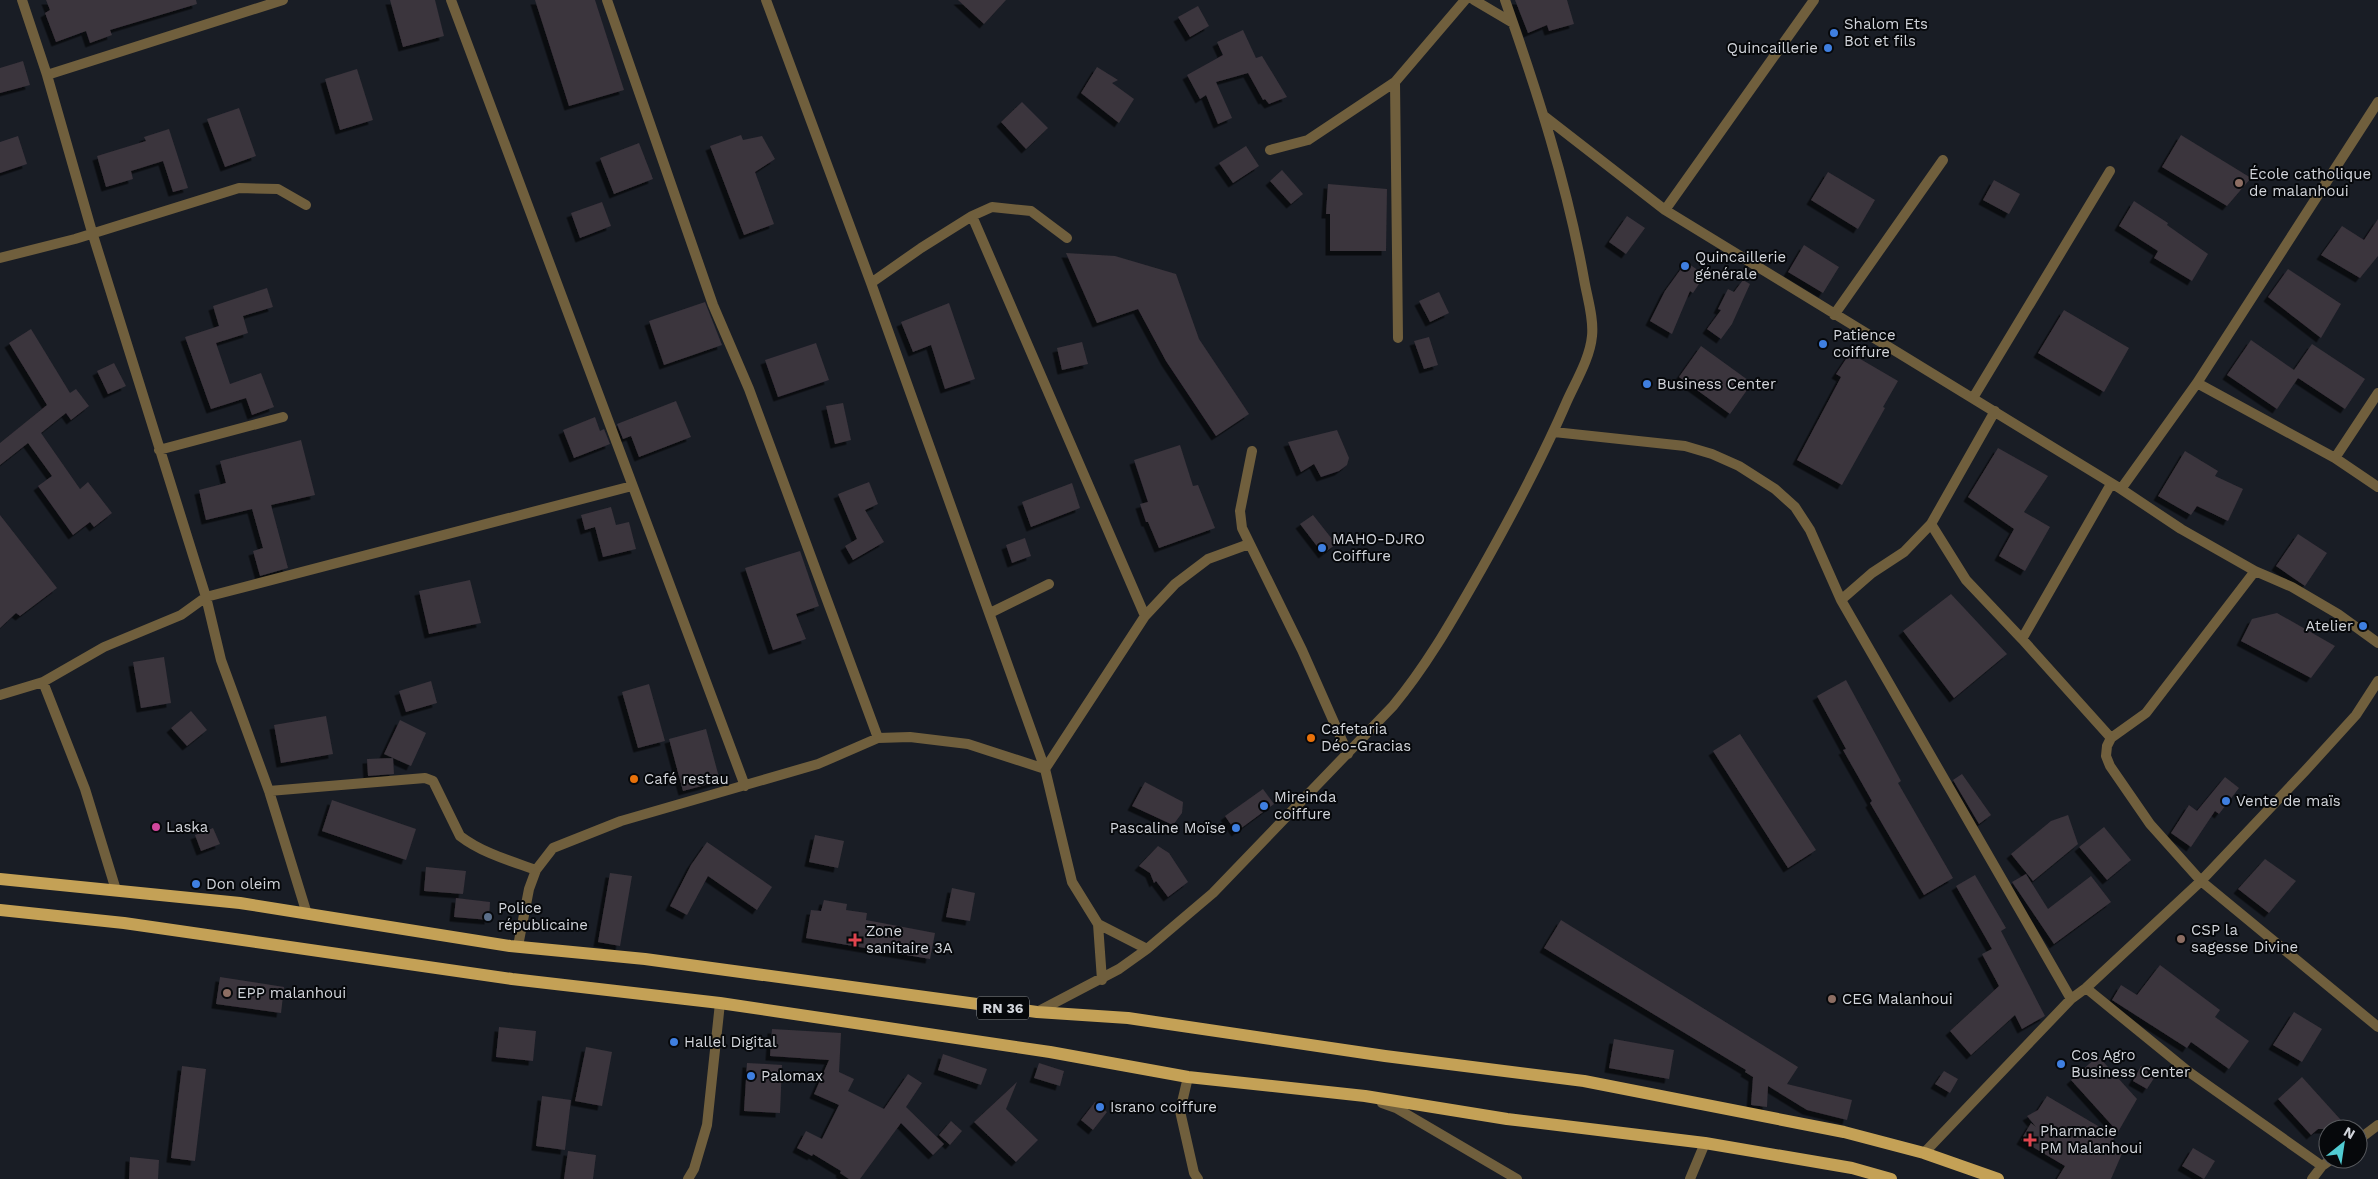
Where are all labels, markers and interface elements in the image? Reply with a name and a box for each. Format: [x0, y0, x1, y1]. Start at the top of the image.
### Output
place label: Shalom Ets Bot et fils [1844, 15, 1928, 50]
marker: Shalom Ets Bot et fils [1828, 27, 1840, 39]
place label: Quincaillerie [1727, 39, 1818, 57]
marker: Quincaillerie [1822, 42, 1834, 54]
place label: École catholique de malanhoui [2249, 165, 2371, 200]
marker: École catholique de malanhoui [2233, 177, 2245, 189]
place label: Quincaillerie générale [1695, 248, 1786, 283]
marker: Quincaillerie générale [1679, 260, 1691, 272]
place label: Patience coiffure [1833, 326, 1896, 361]
marker: Patience coiffure [1817, 338, 1829, 350]
place label: Business Center [1657, 375, 1776, 393]
marker: Business Center [1641, 378, 1653, 390]
place label: MAHO-DJRO Coiffure [1332, 530, 1425, 565]
marker: MAHO-DJRO Coiffure [1316, 542, 1328, 554]
place label: Atelier [2305, 617, 2353, 635]
marker: Atelier [2357, 620, 2369, 632]
place label: Cafetaria Déo-Gracias [1321, 720, 1411, 755]
marker: Cafetaria Déo-Gracias [1305, 732, 1317, 744]
place label: Café restau [644, 770, 729, 788]
marker: Café restau [628, 773, 640, 785]
place label: Mireinda coiffure [1274, 788, 1337, 823]
place label: Vente de maïs [2236, 792, 2341, 810]
marker: Vente de maïs [2220, 795, 2232, 807]
marker: Mireinda coiffure [1258, 800, 1270, 812]
place label: Laska [166, 818, 209, 836]
place label: Pascaline Moïse [1110, 819, 1226, 837]
marker: Laska [150, 821, 162, 833]
marker: Pascaline Moïse [1230, 822, 1242, 834]
place label: Don oleim [206, 875, 281, 893]
marker: Don oleim [190, 878, 202, 890]
place label: Police républicaine [498, 899, 588, 934]
marker: Police républicaine [482, 911, 494, 923]
place label: CSP la sagesse Divine [2191, 921, 2298, 956]
place label: Zone sanitaire 3A [866, 922, 953, 957]
marker: Zone sanitaire 3A [848, 933, 862, 947]
marker: CSP la sagesse Divine [2175, 933, 2187, 945]
place label: EPP malanhoui [237, 984, 346, 1002]
marker: EPP malanhoui [221, 987, 233, 999]
place label: CEG Malanhoui [1842, 990, 1953, 1008]
marker: CEG Malanhoui [1826, 993, 1838, 1005]
road number: RN 36 [977, 996, 1029, 1020]
place label: Hallel Digital [684, 1033, 777, 1051]
marker: Hallel Digital [668, 1036, 680, 1048]
place label: Cos Agro Business Center [2071, 1046, 2190, 1081]
marker: Cos Agro Business Center [2055, 1058, 2067, 1070]
place label: Palomax [761, 1067, 823, 1085]
marker: Palomax [745, 1070, 757, 1082]
place label: Israno coiffure [1110, 1098, 1217, 1116]
marker: Israno coiffure [1094, 1101, 1106, 1113]
north arrow [2318, 1119, 2368, 1169]
place label: Pharmacie PM Malanhoui [2040, 1122, 2142, 1157]
text: N [2341, 1123, 2358, 1142]
marker: Pharmacie PM Malanhoui [2024, 1134, 2036, 1146]

